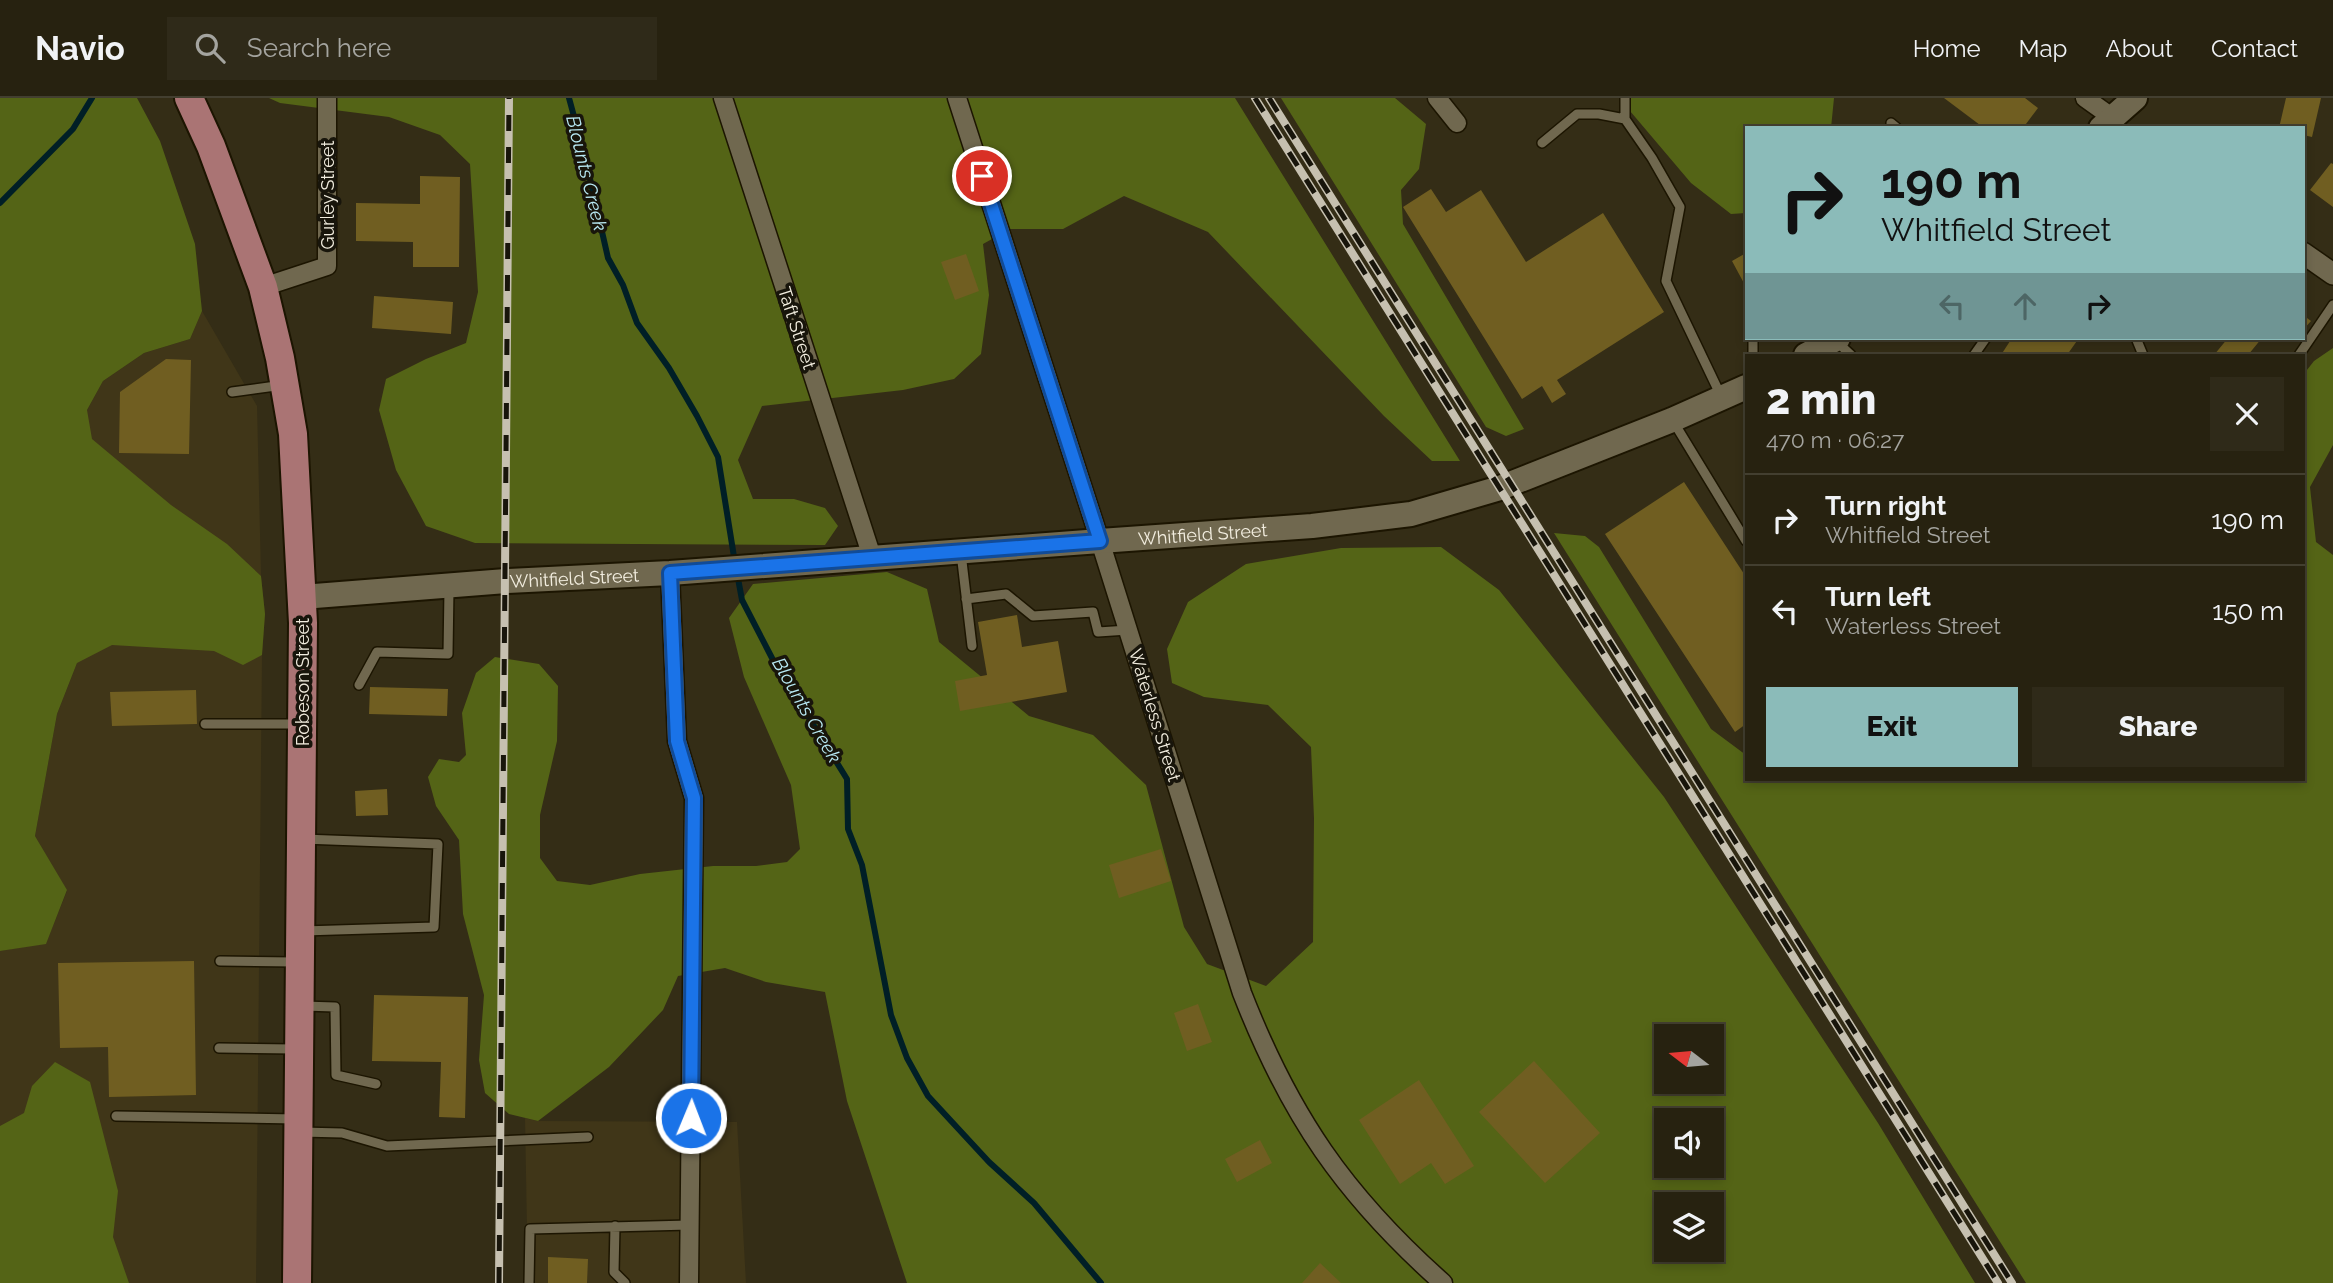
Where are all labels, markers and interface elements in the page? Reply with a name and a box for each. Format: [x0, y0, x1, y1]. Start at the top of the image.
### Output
search box [167, 17, 657, 80]
text: Navio [35, 29, 125, 68]
icon: search [191, 29, 229, 67]
text: Search here [247, 33, 391, 63]
text: Home [1913, 34, 1981, 63]
text: Map [2019, 34, 2067, 63]
text: About [2105, 34, 2173, 63]
text: Contact [2211, 34, 2298, 63]
water label: Blounts Creek [562, 113, 612, 233]
street label: Gurley Street [317, 141, 338, 249]
pin [952, 146, 1012, 206]
text: 190 m [1881, 152, 2022, 209]
icon: right [1766, 154, 1857, 245]
icon: arrive [963, 157, 1001, 195]
text: Whitfield Street [1881, 211, 2111, 248]
street label: Taft Street [774, 284, 820, 372]
icon: left [1933, 287, 1971, 325]
icon: ahead [2006, 287, 2044, 325]
icon: right [2079, 287, 2117, 325]
text: 2 min [1766, 375, 1876, 424]
button: close [2210, 377, 2284, 451]
text: 470 m · 06:27 [1766, 426, 1904, 453]
text: Turn right [1825, 491, 1946, 521]
icon: right [1766, 501, 1804, 539]
text: 190 m [2211, 505, 2284, 535]
street label: Whitfield Street [1137, 519, 1268, 549]
text: Whitfield Street [1825, 521, 1990, 548]
street label: Whitfield Street [509, 564, 640, 591]
text: Turn left [1825, 582, 1931, 612]
icon: left [1766, 592, 1804, 630]
text: 150 m [2212, 596, 2284, 626]
text: Waterless Street [1825, 612, 2001, 639]
street label: Robeson Street [292, 618, 313, 746]
street label: Waterless Street [1125, 646, 1185, 784]
water label: Blounts Creek [768, 653, 846, 767]
button: Exit [1766, 687, 2018, 767]
button: Share [2032, 687, 2284, 767]
north arrow [1654, 1024, 1724, 1094]
map controls [1654, 1024, 1724, 1262]
position arrow [654, 1081, 728, 1155]
button: sound [1654, 1108, 1724, 1178]
button: layers [1654, 1192, 1724, 1262]

